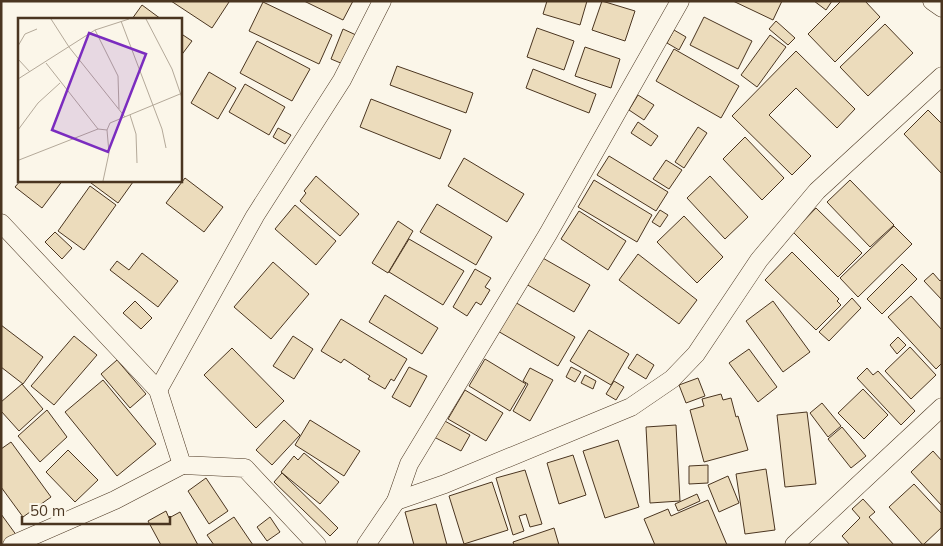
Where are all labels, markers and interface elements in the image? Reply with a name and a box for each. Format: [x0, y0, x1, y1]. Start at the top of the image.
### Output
inset map [18, 18, 181, 181]
scale bar [22, 494, 170, 526]
text: 50 m [30, 501, 65, 520]

